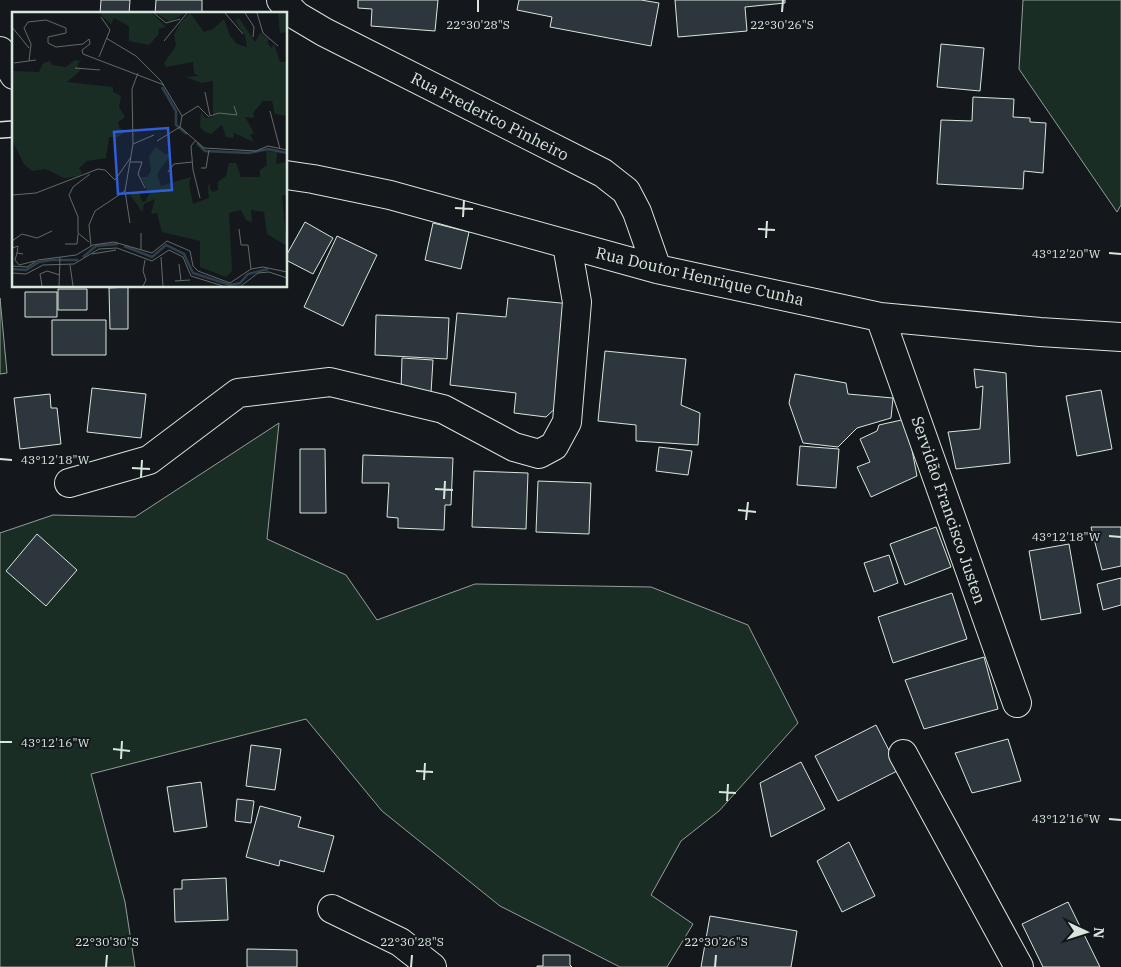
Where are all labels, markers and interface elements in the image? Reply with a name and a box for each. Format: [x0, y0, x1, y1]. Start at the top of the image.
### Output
inset map [12, 12, 288, 288]
text: 22°30'28"S [446, 17, 510, 32]
text: 22°30'26"S [750, 17, 814, 32]
street label: Rua Frederico Pinheiro [408, 67, 572, 165]
street label: Rua Doutor Henrique Cunha [594, 242, 806, 310]
text: 43°12'20"W [1032, 246, 1101, 261]
street label: Servidão Francisco Justen [907, 414, 991, 606]
text: 43°12'18"W [21, 452, 90, 467]
text: 43°12'18"W [1032, 529, 1101, 544]
text: 43°12'16"W [21, 735, 90, 750]
text: 43°12'16"W [1032, 811, 1101, 826]
north arrow [1061, 907, 1111, 957]
text: N [1090, 927, 1108, 939]
text: 22°30'30"S [75, 934, 139, 949]
text: 22°30'28"S [380, 934, 444, 949]
text: 22°30'26"S [684, 934, 748, 949]

